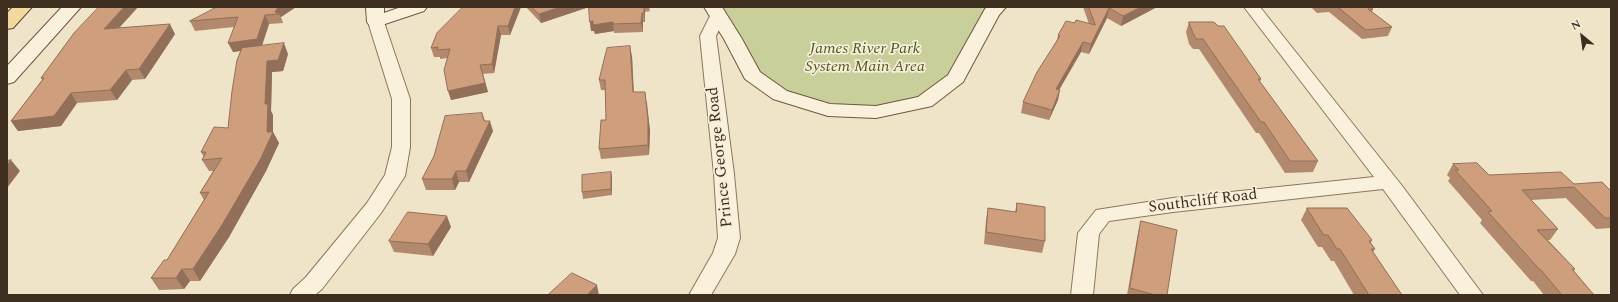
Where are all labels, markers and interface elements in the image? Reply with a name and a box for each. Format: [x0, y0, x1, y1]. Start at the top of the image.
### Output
text: N [1568, 15, 1584, 35]
north arrow [1562, 16, 1602, 56]
park label: James River Park System Main Area [805, 40, 925, 78]
street label: Prince George Road [704, 86, 738, 228]
street label: Southcliff Road [1147, 186, 1259, 218]

